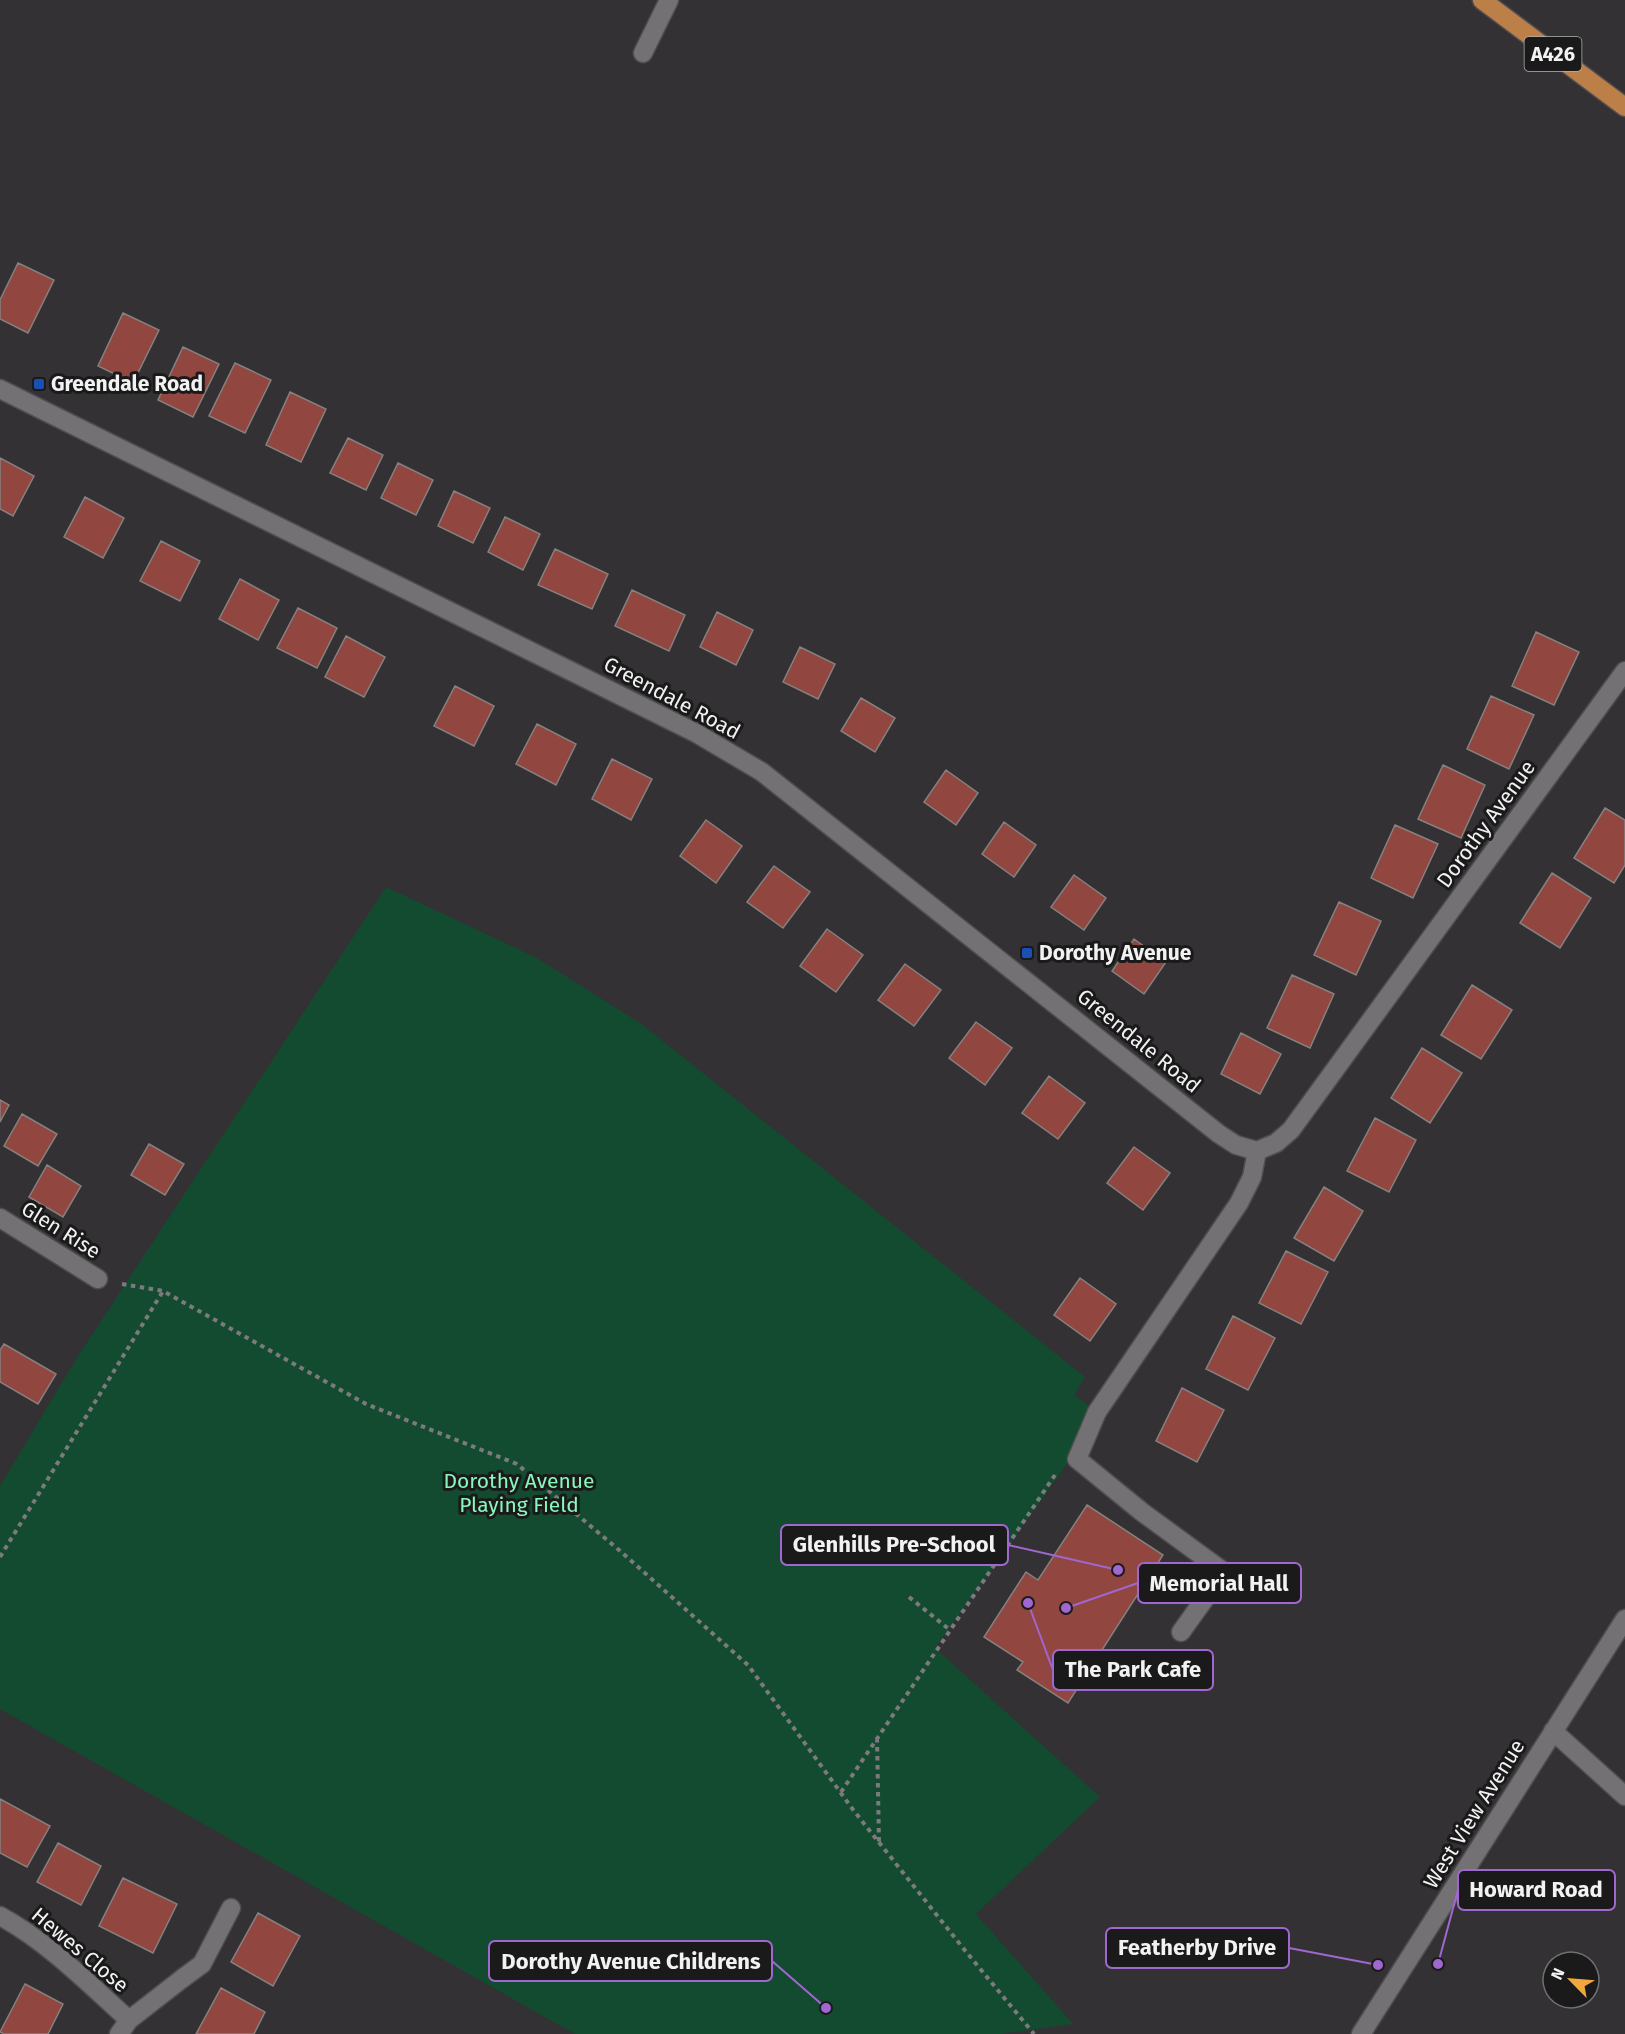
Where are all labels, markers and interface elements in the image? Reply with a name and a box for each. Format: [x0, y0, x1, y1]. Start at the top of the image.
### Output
road number: A426 [1524, 37, 1582, 71]
place label: Greendale Road [51, 371, 203, 397]
marker: Greendale Road [32, 377, 46, 391]
street label: Greendale Road [599, 651, 745, 745]
street label: Dorothy Avenue [1431, 755, 1541, 893]
place label: Dorothy Avenue [1039, 940, 1192, 966]
marker: Dorothy Avenue [1020, 946, 1034, 960]
street label: Greendale Road [1072, 983, 1206, 1099]
street label: Glen Rise [17, 1196, 105, 1264]
park label: Dorothy Avenue Playing Field [444, 1468, 594, 1518]
callout: Glenhills Pre-School [781, 1525, 1008, 1565]
text: Glenhills Pre-School [793, 1531, 996, 1558]
callout: Memorial Hall [1138, 1563, 1301, 1603]
text: Memorial Hall [1149, 1570, 1289, 1597]
callout: The Park Cafe [1053, 1650, 1213, 1690]
text: The Park Cafe [1065, 1656, 1201, 1683]
street label: West View Avenue [1418, 1735, 1530, 1893]
callout: Howard Road [1458, 1870, 1615, 1910]
text: Howard Road [1469, 1876, 1603, 1903]
street label: Hewes Close [26, 1902, 134, 1998]
callout: Featherby Drive [1106, 1928, 1289, 1968]
text: Featherby Drive [1118, 1934, 1276, 1961]
callout: Dorothy Avenue Childrens [489, 1941, 772, 1981]
text: Dorothy Avenue Childrens [501, 1948, 761, 1975]
north arrow [1541, 1950, 1601, 2010]
text: N [1547, 1965, 1569, 1983]

